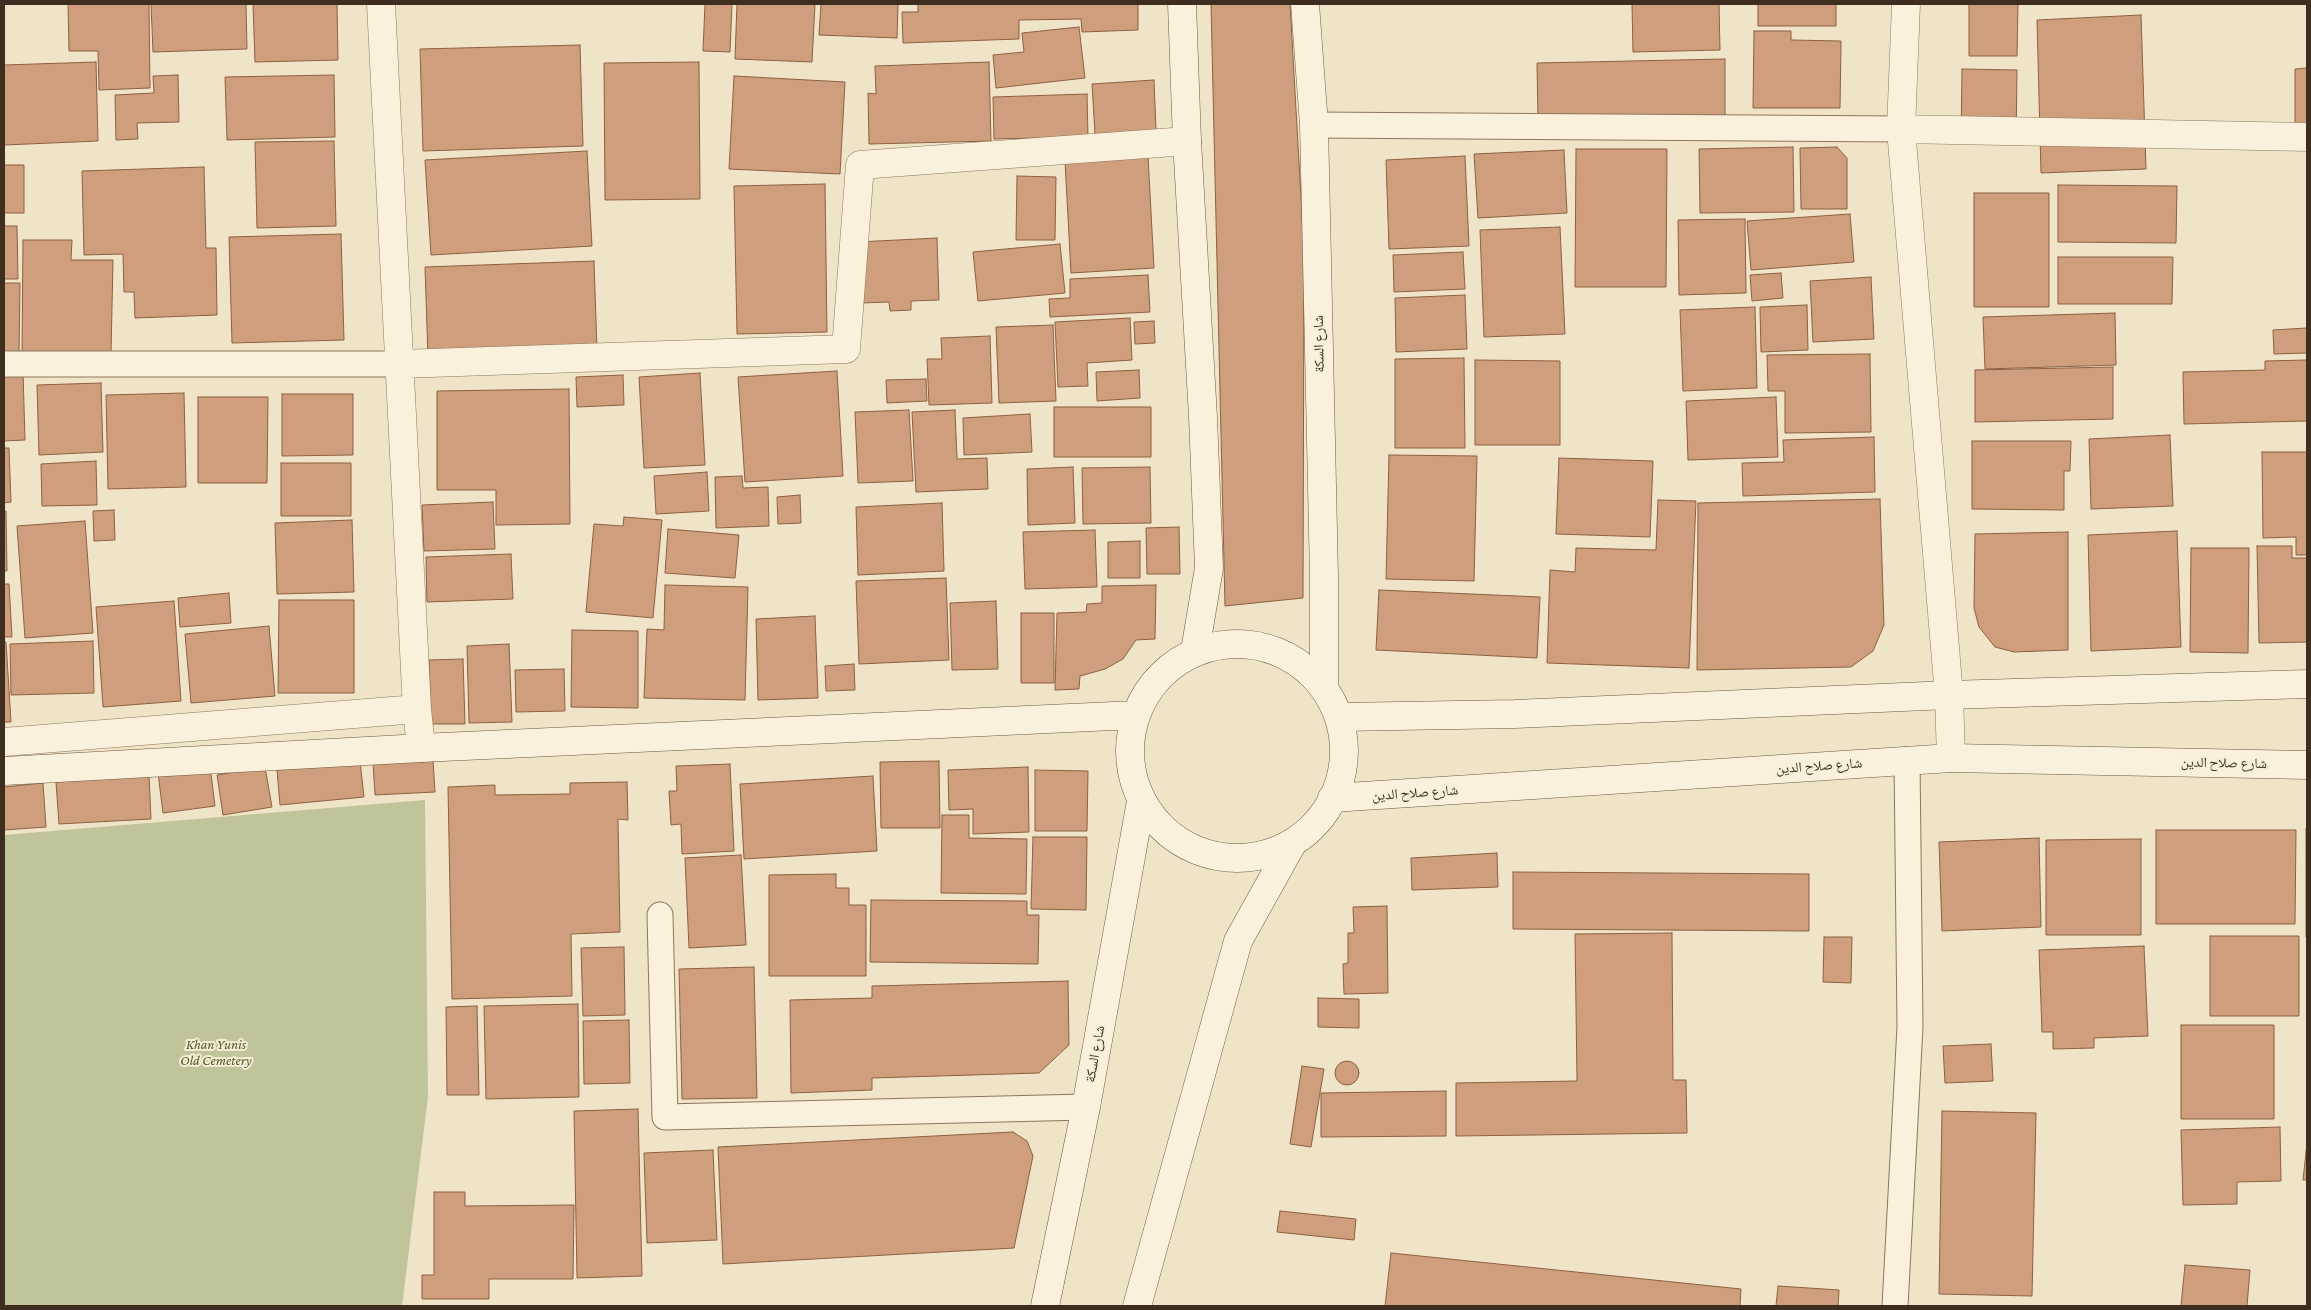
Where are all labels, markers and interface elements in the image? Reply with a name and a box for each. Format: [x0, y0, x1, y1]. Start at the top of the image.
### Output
street label: شارع السكة [1310, 315, 1328, 373]
street label: شارع صلاح الدين [2181, 754, 2267, 772]
street label: شارع صلاح الدين [1775, 755, 1863, 777]
street label: شارع صلاح الدين [1371, 782, 1459, 804]
street label: شارع السكة [1082, 1024, 1108, 1084]
park label: Khan Yunis Old Cemetery [180, 1037, 252, 1070]

